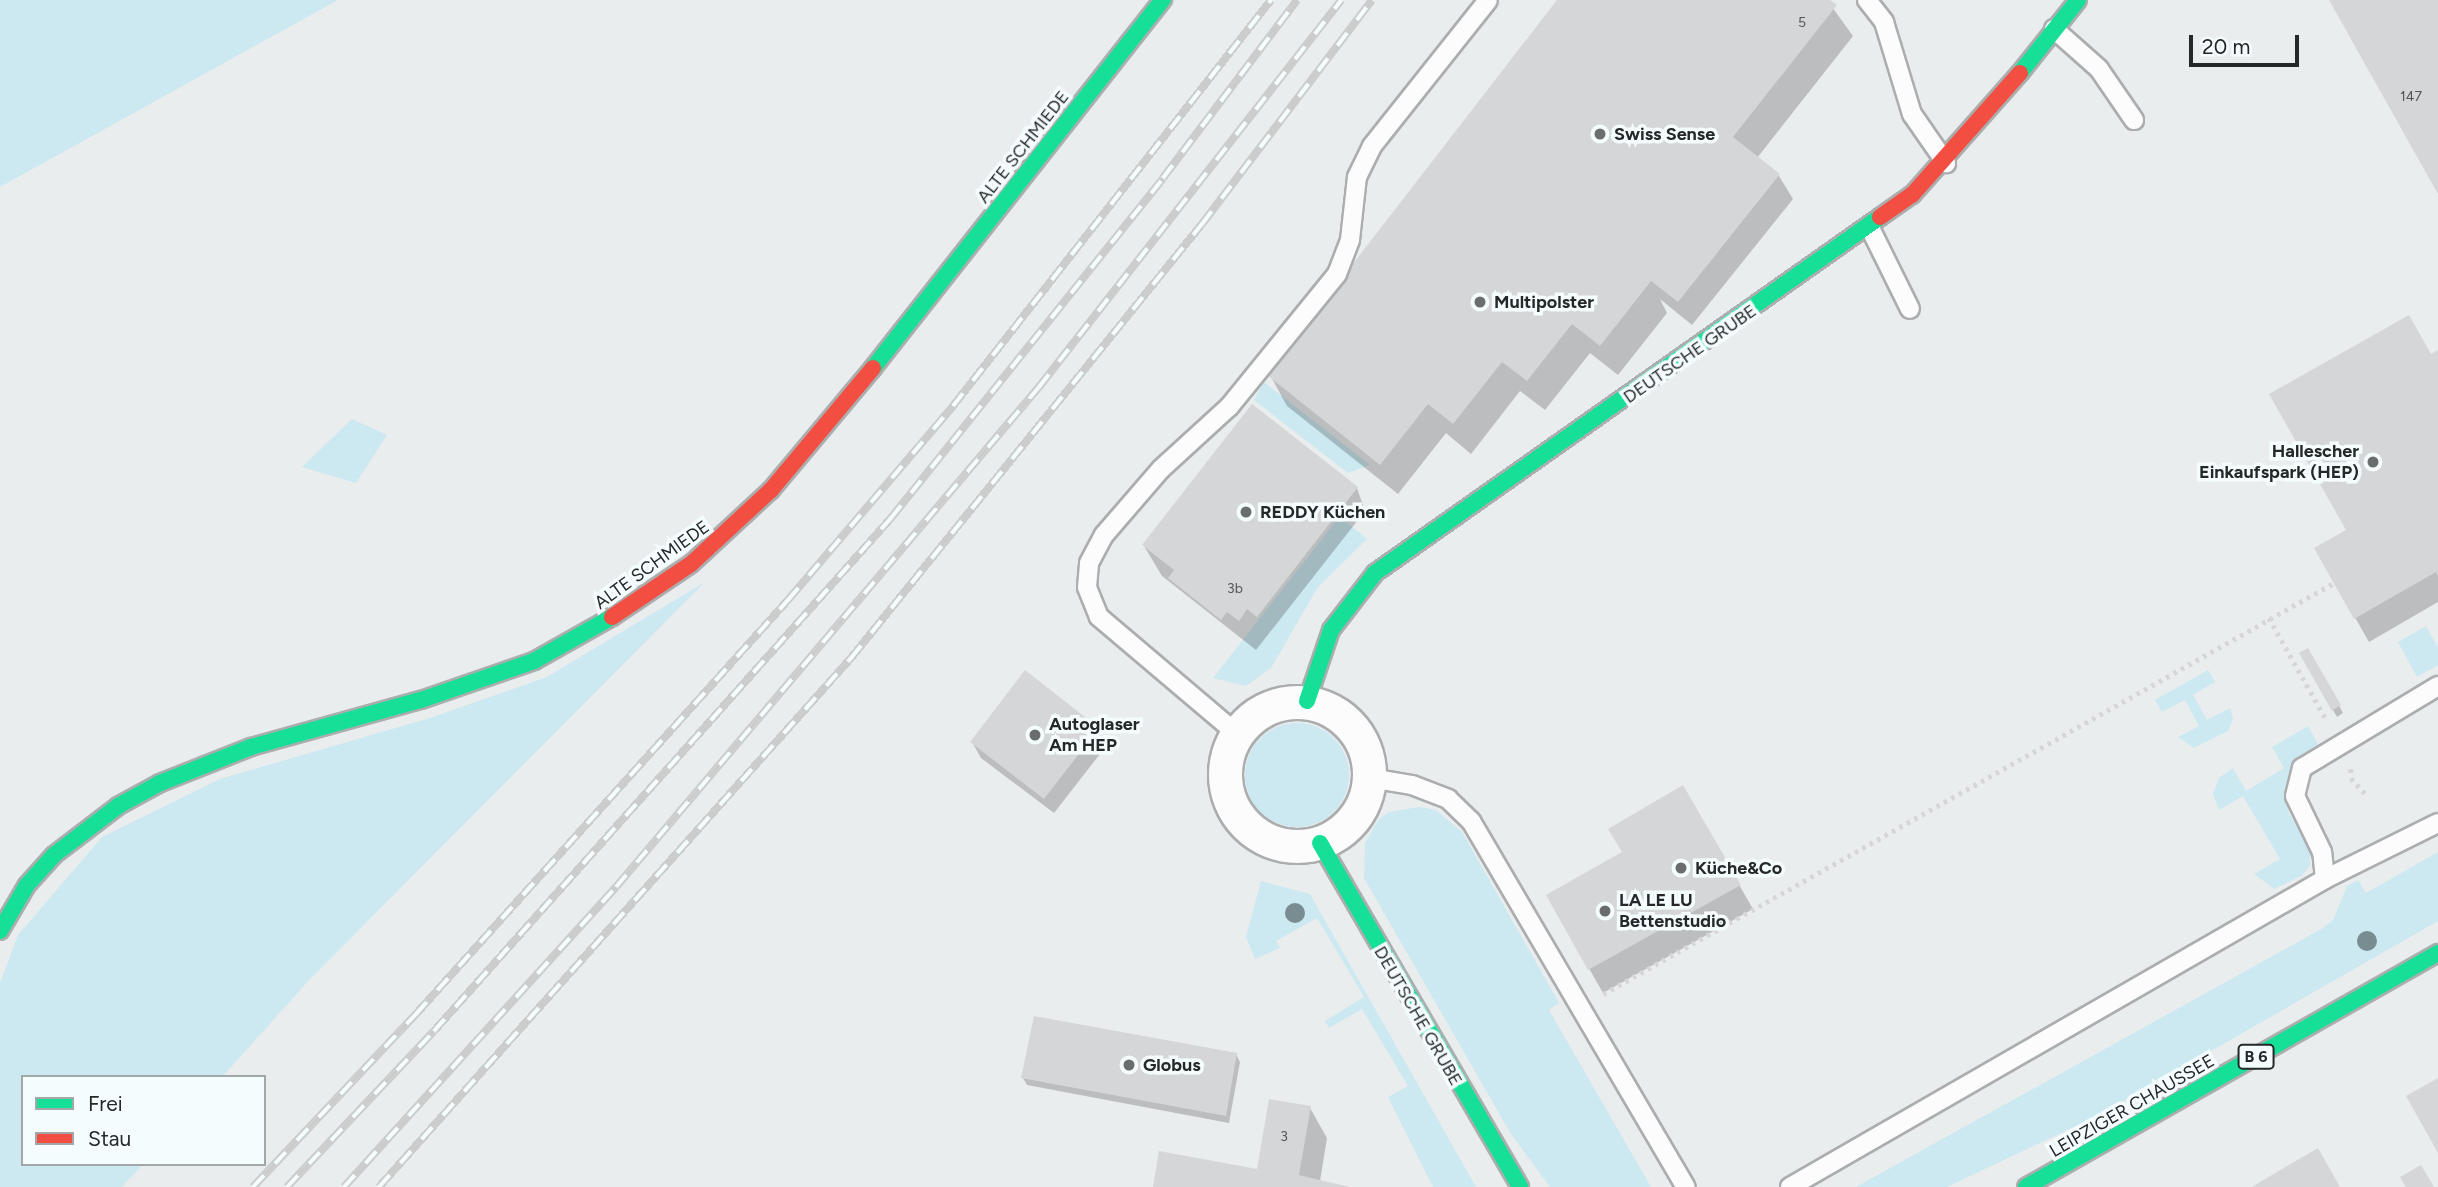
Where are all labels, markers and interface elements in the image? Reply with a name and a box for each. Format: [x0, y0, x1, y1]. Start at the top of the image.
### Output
house number: 5 [1798, 15, 1806, 31]
scale bar [2193, 21, 2303, 65]
text: 20 m [2202, 34, 2250, 59]
street label: ALTE SCHMIEDE [972, 87, 1074, 207]
house number: 147 [2400, 89, 2422, 105]
place label: Swiss Sense [1614, 123, 1715, 145]
marker: Swiss Sense [1592, 126, 1608, 142]
place label: Multipolster [1494, 291, 1594, 313]
marker: Multipolster [1472, 294, 1488, 310]
street label: DEUTSCHE GRUBE [1619, 300, 1761, 408]
place label: Hallescher Einkaufspark (HEP) [2199, 441, 2359, 484]
marker: Hallescher Einkaufspark (HEP) [2365, 454, 2381, 470]
place label: REDDY Küchen [1260, 501, 1385, 523]
marker: REDDY Küchen [1238, 504, 1254, 520]
street label: ALTE SCHMIEDE [590, 516, 714, 614]
house number: 3b [1227, 581, 1243, 597]
place label: Autoglaser Am HEP [1049, 714, 1140, 756]
marker: Autoglaser Am HEP [1027, 727, 1043, 743]
place label: Küche&Co [1695, 857, 1782, 879]
marker: Küche&Co [1673, 860, 1689, 876]
place label: LA LE LU Bettenstudio [1619, 890, 1726, 932]
marker: LA LE LU Bettenstudio [1597, 903, 1613, 919]
street label: DEUTSCHE GRUBE [1369, 942, 1467, 1090]
road number: B 6 [2237, 1044, 2275, 1070]
street label: LEIPZIGER CHAUSSEE [2046, 1050, 2218, 1162]
place label: Globus [1143, 1054, 1201, 1076]
marker: Globus [1121, 1057, 1137, 1073]
legend [21, 1075, 266, 1166]
text: Frei [88, 1091, 123, 1116]
text: Stau [88, 1126, 131, 1151]
house number: 3 [1280, 1129, 1288, 1145]

